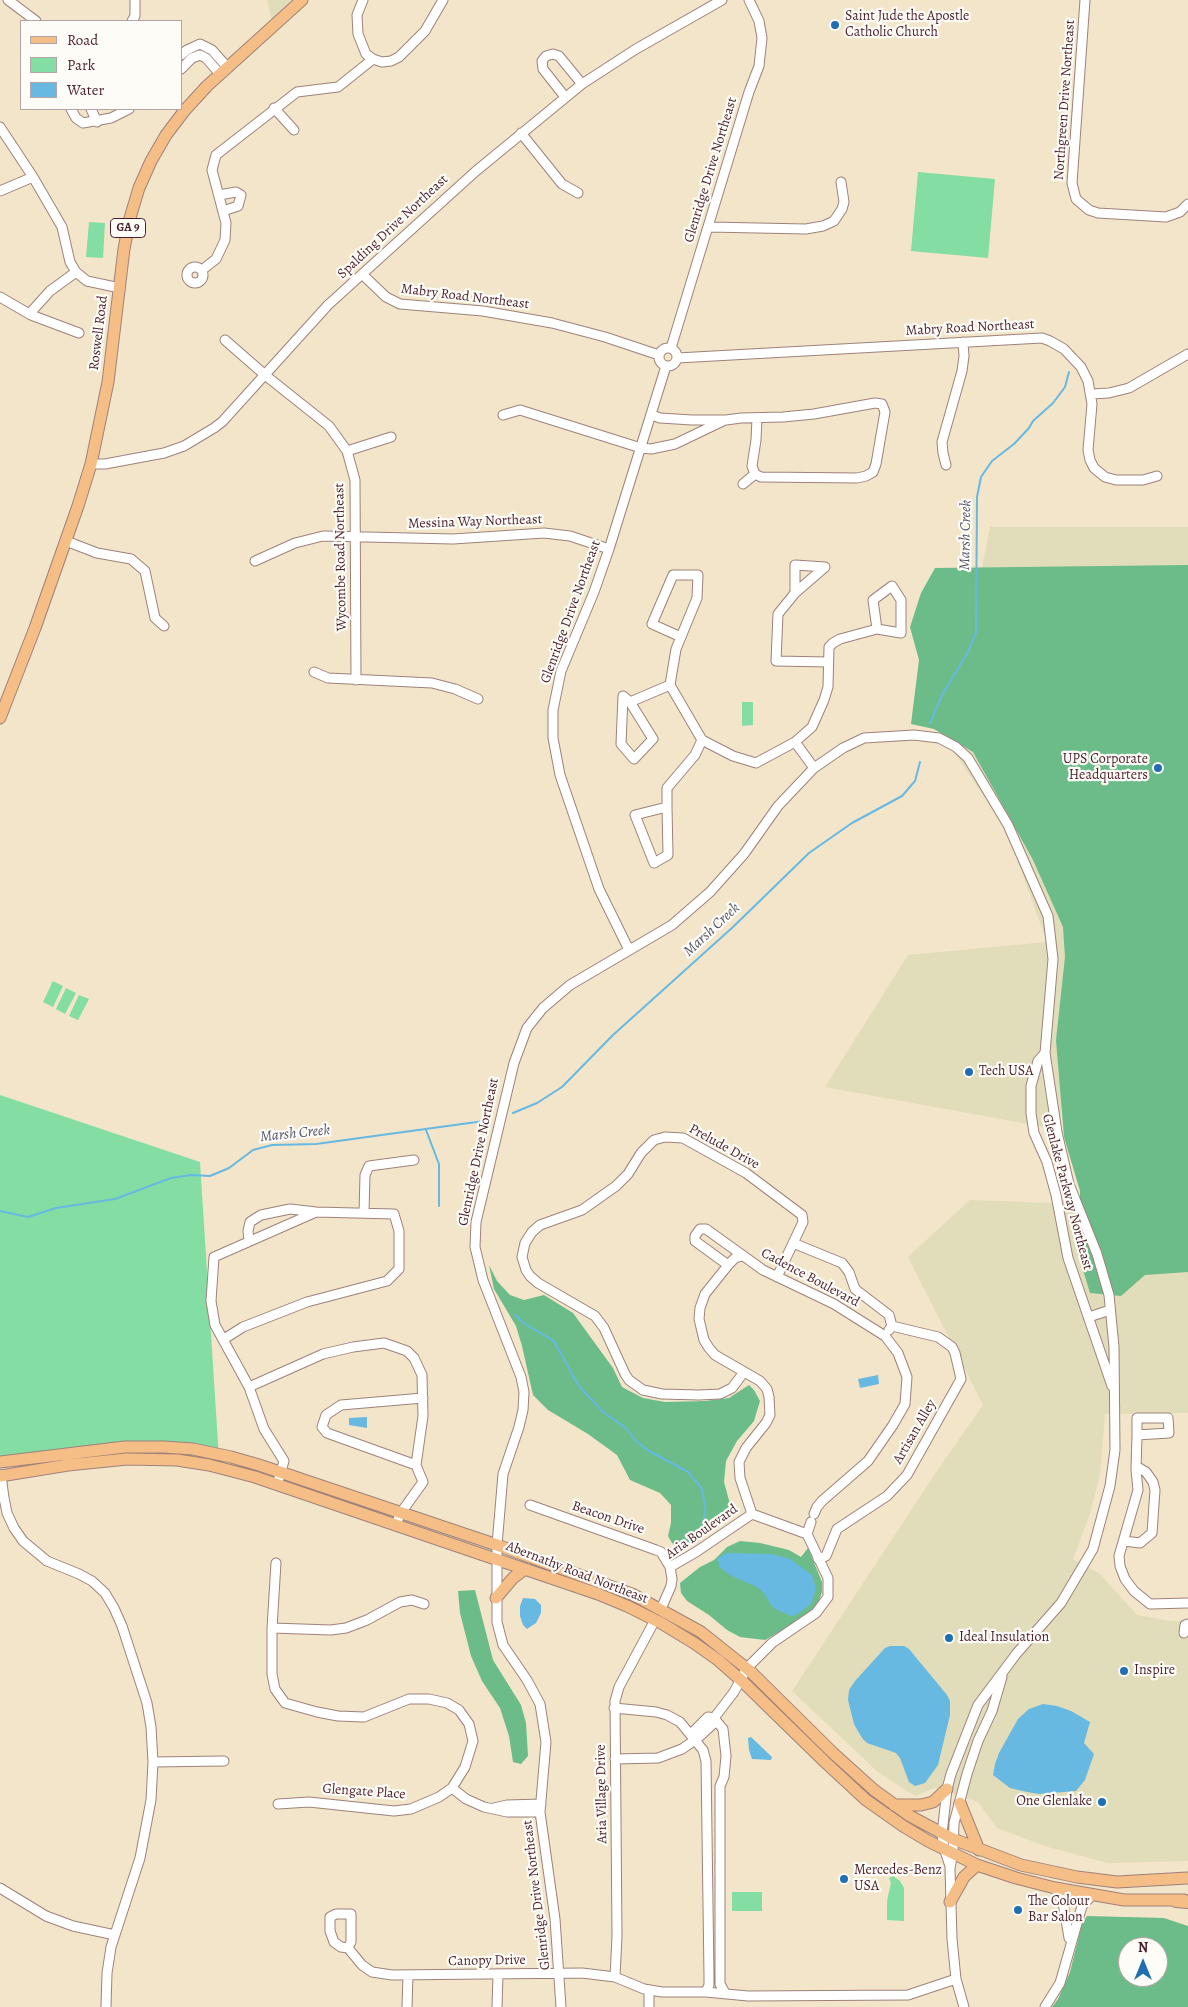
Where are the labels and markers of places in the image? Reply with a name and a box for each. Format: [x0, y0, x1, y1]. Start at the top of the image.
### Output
place label: Saint Jude the Apostle Catholic Church [845, 9, 969, 41]
marker: Saint Jude the Apostle Catholic Church [829, 19, 841, 31]
place label: UPS Corporate Headquarters [1063, 752, 1148, 784]
marker: UPS Corporate Headquarters [1152, 762, 1164, 774]
place label: Tech USA [979, 1064, 1033, 1080]
marker: Tech USA [963, 1066, 975, 1078]
place label: Ideal Insulation [959, 1630, 1049, 1646]
marker: Ideal Insulation [943, 1632, 955, 1644]
place label: Inspire [1134, 1663, 1175, 1679]
marker: Inspire [1118, 1665, 1130, 1677]
place label: One Glenlake [1016, 1794, 1092, 1810]
marker: One Glenlake [1096, 1796, 1108, 1808]
place label: Mercedes-Benz USA [854, 1863, 942, 1895]
marker: Mercedes-Benz USA [838, 1873, 850, 1885]
place label: The Colour Bar Salon [1028, 1894, 1090, 1926]
marker: The Colour Bar Salon [1012, 1904, 1024, 1916]

